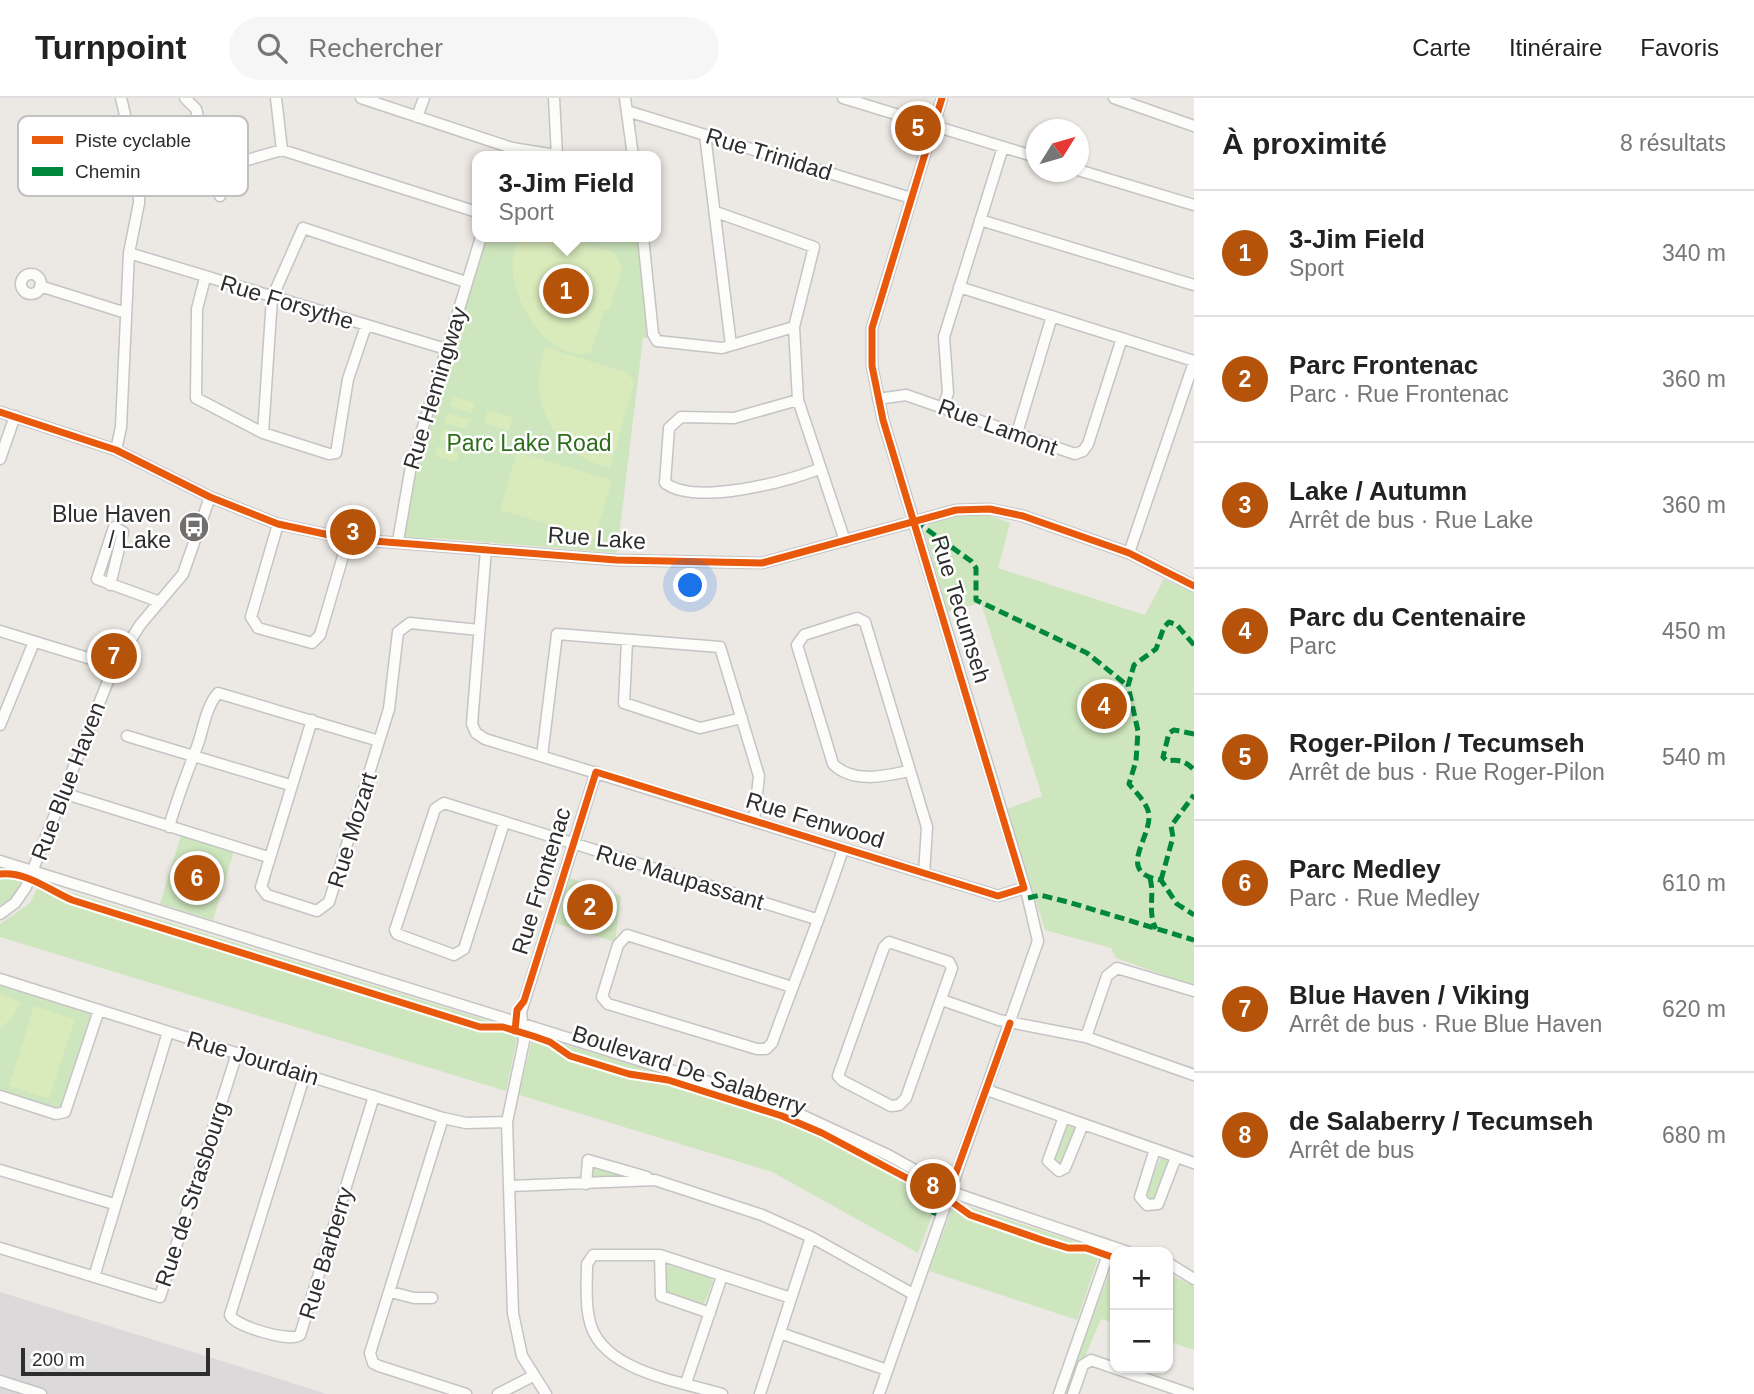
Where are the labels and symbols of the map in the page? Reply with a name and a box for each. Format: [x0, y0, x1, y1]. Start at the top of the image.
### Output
pin: 5 [895, 102, 941, 154]
legend [18, 116, 248, 196]
north arrow [1026, 119, 1089, 182]
street label: Rue Trinidad [703, 123, 835, 185]
text: Piste cyclable [75, 130, 191, 151]
text: Chemin [75, 161, 140, 182]
pin: 1 [543, 265, 589, 317]
street label: Rue Forsythe [217, 269, 357, 335]
street label: Rue Hemingway [398, 303, 472, 472]
street label: Rue Lamont [935, 393, 1062, 461]
park label: Parc Lake Road [447, 430, 611, 456]
place label: Blue Haven / Lake [52, 501, 171, 553]
pin: 3 [330, 506, 376, 558]
bus stop icon: Blue Haven / Lake [177, 510, 211, 544]
street label: Rue Lake [547, 522, 647, 554]
street label: Rue Tecumseh [926, 532, 996, 686]
your location [673, 568, 707, 602]
pin: 7 [91, 630, 137, 682]
pin: 4 [1081, 680, 1127, 732]
street label: Rue Blue Haven [26, 698, 110, 864]
street label: Rue Mozart [322, 769, 382, 891]
street label: Rue Fenwood [743, 787, 887, 853]
street label: Rue Frontenac [506, 804, 576, 958]
street label: Rue Maupassant [593, 839, 768, 915]
pin: 6 [174, 852, 220, 904]
pin: 2 [567, 881, 613, 933]
street label: Boulevard De Salaberry [569, 1020, 810, 1120]
street label: Rue Jourdain [184, 1026, 322, 1090]
street label: Rue de Strasbourg [150, 1098, 234, 1290]
pin: 8 [910, 1160, 956, 1212]
street label: Rue Barberry [294, 1183, 359, 1322]
scale bar [21, 1345, 210, 1377]

